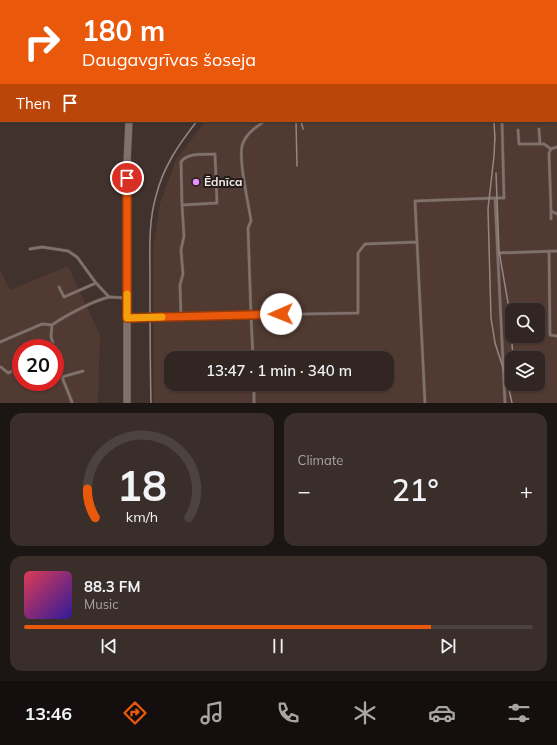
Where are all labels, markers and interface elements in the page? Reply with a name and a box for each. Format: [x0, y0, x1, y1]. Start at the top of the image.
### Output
text: 180 m [82, 13, 165, 48]
icon: right [16, 16, 68, 68]
text: Daugavgrīvas šoseja [82, 48, 256, 71]
icon: arrive [59, 92, 81, 114]
text: Then [16, 94, 51, 113]
pin [110, 161, 144, 195]
icon: arrive [116, 167, 138, 189]
place label: Ēdnīca [204, 174, 242, 189]
marker: Ēdnīca [191, 177, 201, 187]
position arrow [260, 293, 302, 335]
map controls [505, 303, 545, 391]
button: search [505, 303, 545, 343]
speed limit sign: 20 [12, 339, 64, 391]
button: layers [505, 351, 545, 391]
text: 13:47 · 1 min · 340 m [206, 361, 352, 380]
text: Climate [298, 452, 343, 468]
text: 18 [117, 458, 167, 510]
text: 21° [392, 471, 439, 509]
text: − [298, 477, 311, 505]
text: + [520, 477, 533, 505]
text: km/h [126, 507, 158, 525]
text: 88.3 FM [84, 577, 140, 596]
text: Music [84, 596, 119, 612]
icon: previous [98, 635, 120, 657]
icon: pause [267, 635, 289, 657]
icon: next [437, 635, 459, 657]
icon: directions [121, 699, 149, 727]
icon: music [198, 699, 226, 727]
icon: phone [274, 699, 302, 727]
icon: climate [351, 699, 379, 727]
icon: car [428, 699, 456, 727]
icon: filters [505, 699, 533, 727]
text: 13:46 [24, 702, 72, 725]

